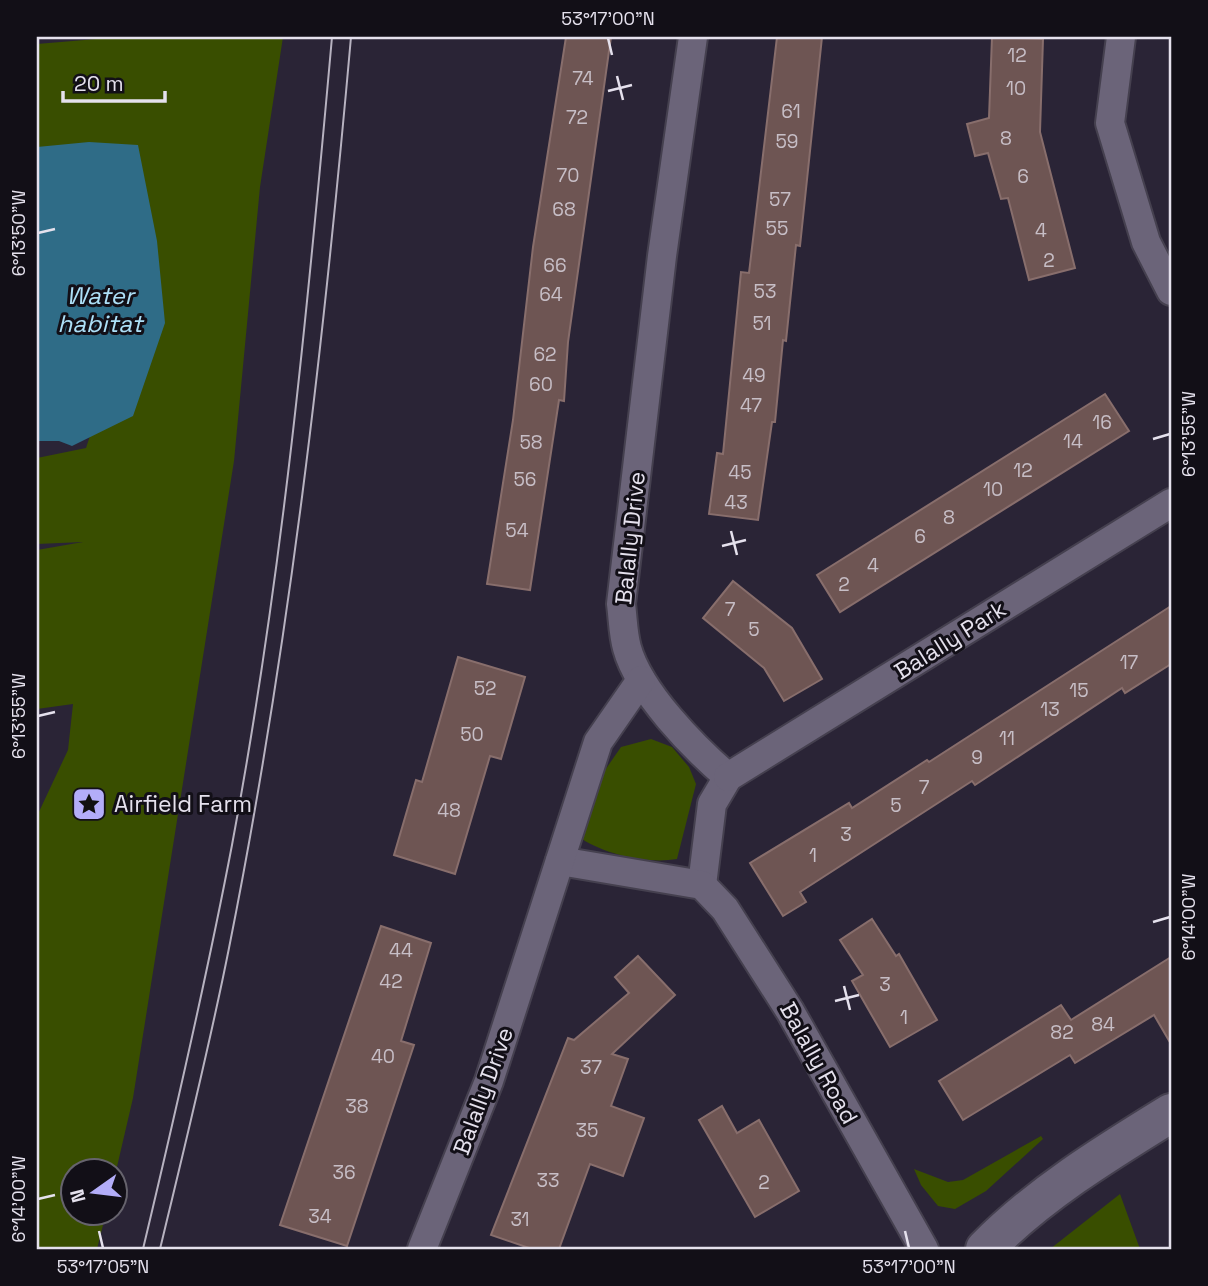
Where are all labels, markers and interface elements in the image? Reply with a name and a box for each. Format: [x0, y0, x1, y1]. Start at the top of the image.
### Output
text: 53°17'00"N [561, 7, 655, 30]
house number: 12 [1007, 43, 1027, 68]
scale bar [63, 60, 164, 104]
house number: 74 [572, 66, 594, 91]
text: 20 m [74, 70, 124, 97]
house number: 10 [1006, 76, 1026, 101]
house number: 61 [781, 99, 801, 124]
house number: 72 [566, 105, 588, 130]
house number: 8 [1000, 126, 1012, 151]
house number: 59 [775, 129, 799, 154]
house number: 70 [557, 163, 579, 188]
house number: 6 [1017, 164, 1029, 189]
house number: 57 [769, 187, 791, 212]
text: 6°13'50"W [7, 190, 30, 276]
house number: 68 [552, 197, 576, 222]
house number: 55 [766, 216, 788, 241]
house number: 4 [1035, 218, 1047, 243]
house number: 2 [1043, 248, 1055, 273]
house number: 66 [543, 253, 567, 278]
house number: 53 [754, 279, 776, 304]
water label: Water habitat [58, 280, 144, 339]
house number: 64 [539, 282, 563, 307]
house number: 51 [752, 311, 772, 336]
house number: 62 [533, 342, 557, 367]
house number: 49 [742, 363, 766, 388]
house number: 60 [529, 372, 553, 397]
text: 6°13'55"W [1177, 391, 1200, 477]
house number: 47 [740, 393, 762, 418]
house number: 16 [1092, 410, 1112, 435]
house number: 14 [1063, 429, 1083, 454]
house number: 58 [519, 430, 543, 455]
house number: 12 [1013, 458, 1033, 483]
house number: 45 [728, 460, 752, 485]
house number: 56 [513, 467, 537, 492]
street label: Balally Drive [608, 470, 652, 606]
house number: 10 [983, 477, 1003, 502]
house number: 43 [724, 490, 748, 515]
house number: 8 [943, 505, 955, 530]
house number: 54 [505, 518, 529, 543]
house number: 6 [914, 524, 926, 549]
house number: 4 [867, 553, 879, 578]
house number: 2 [838, 572, 850, 597]
street label: Balally Park [888, 594, 1012, 686]
house number: 7 [725, 597, 736, 622]
house number: 5 [748, 617, 760, 642]
house number: 17 [1120, 650, 1139, 675]
text: 6°13'55"W [7, 673, 30, 759]
house number: 52 [474, 676, 496, 701]
house number: 15 [1069, 678, 1089, 703]
house number: 13 [1040, 697, 1060, 722]
house number: 50 [460, 722, 484, 747]
house number: 11 [999, 726, 1015, 751]
house number: 9 [971, 745, 983, 770]
house number: 7 [919, 775, 930, 800]
place icon: Airfield Farm [70, 785, 108, 823]
place label: Airfield Farm [114, 789, 252, 819]
house number: 5 [890, 793, 902, 818]
house number: 48 [437, 798, 461, 823]
house number: 3 [840, 822, 852, 847]
house number: 1 [809, 843, 817, 868]
text: 6°14'00"W [1177, 873, 1200, 961]
house number: 44 [389, 938, 413, 963]
house number: 42 [379, 969, 403, 994]
house number: 3 [879, 972, 891, 997]
street label: Balally Road [773, 997, 865, 1129]
house number: 1 [900, 1005, 908, 1030]
house number: 84 [1091, 1012, 1115, 1037]
house number: 82 [1050, 1020, 1074, 1045]
street label: Balally Drive [446, 1023, 520, 1159]
house number: 40 [371, 1044, 395, 1069]
house number: 37 [580, 1055, 602, 1080]
house number: 38 [345, 1094, 369, 1119]
house number: 35 [576, 1118, 598, 1143]
text: 6°14'00"W [7, 1155, 30, 1243]
north arrow [60, 1156, 130, 1226]
house number: 36 [332, 1160, 356, 1185]
house number: 33 [537, 1168, 559, 1193]
house number: 2 [758, 1170, 770, 1195]
text: N [64, 1187, 92, 1205]
house number: 34 [308, 1204, 332, 1229]
house number: 31 [510, 1207, 530, 1232]
text: 53°17'05"N [57, 1255, 149, 1278]
text: 53°17'00"N [862, 1255, 956, 1278]

